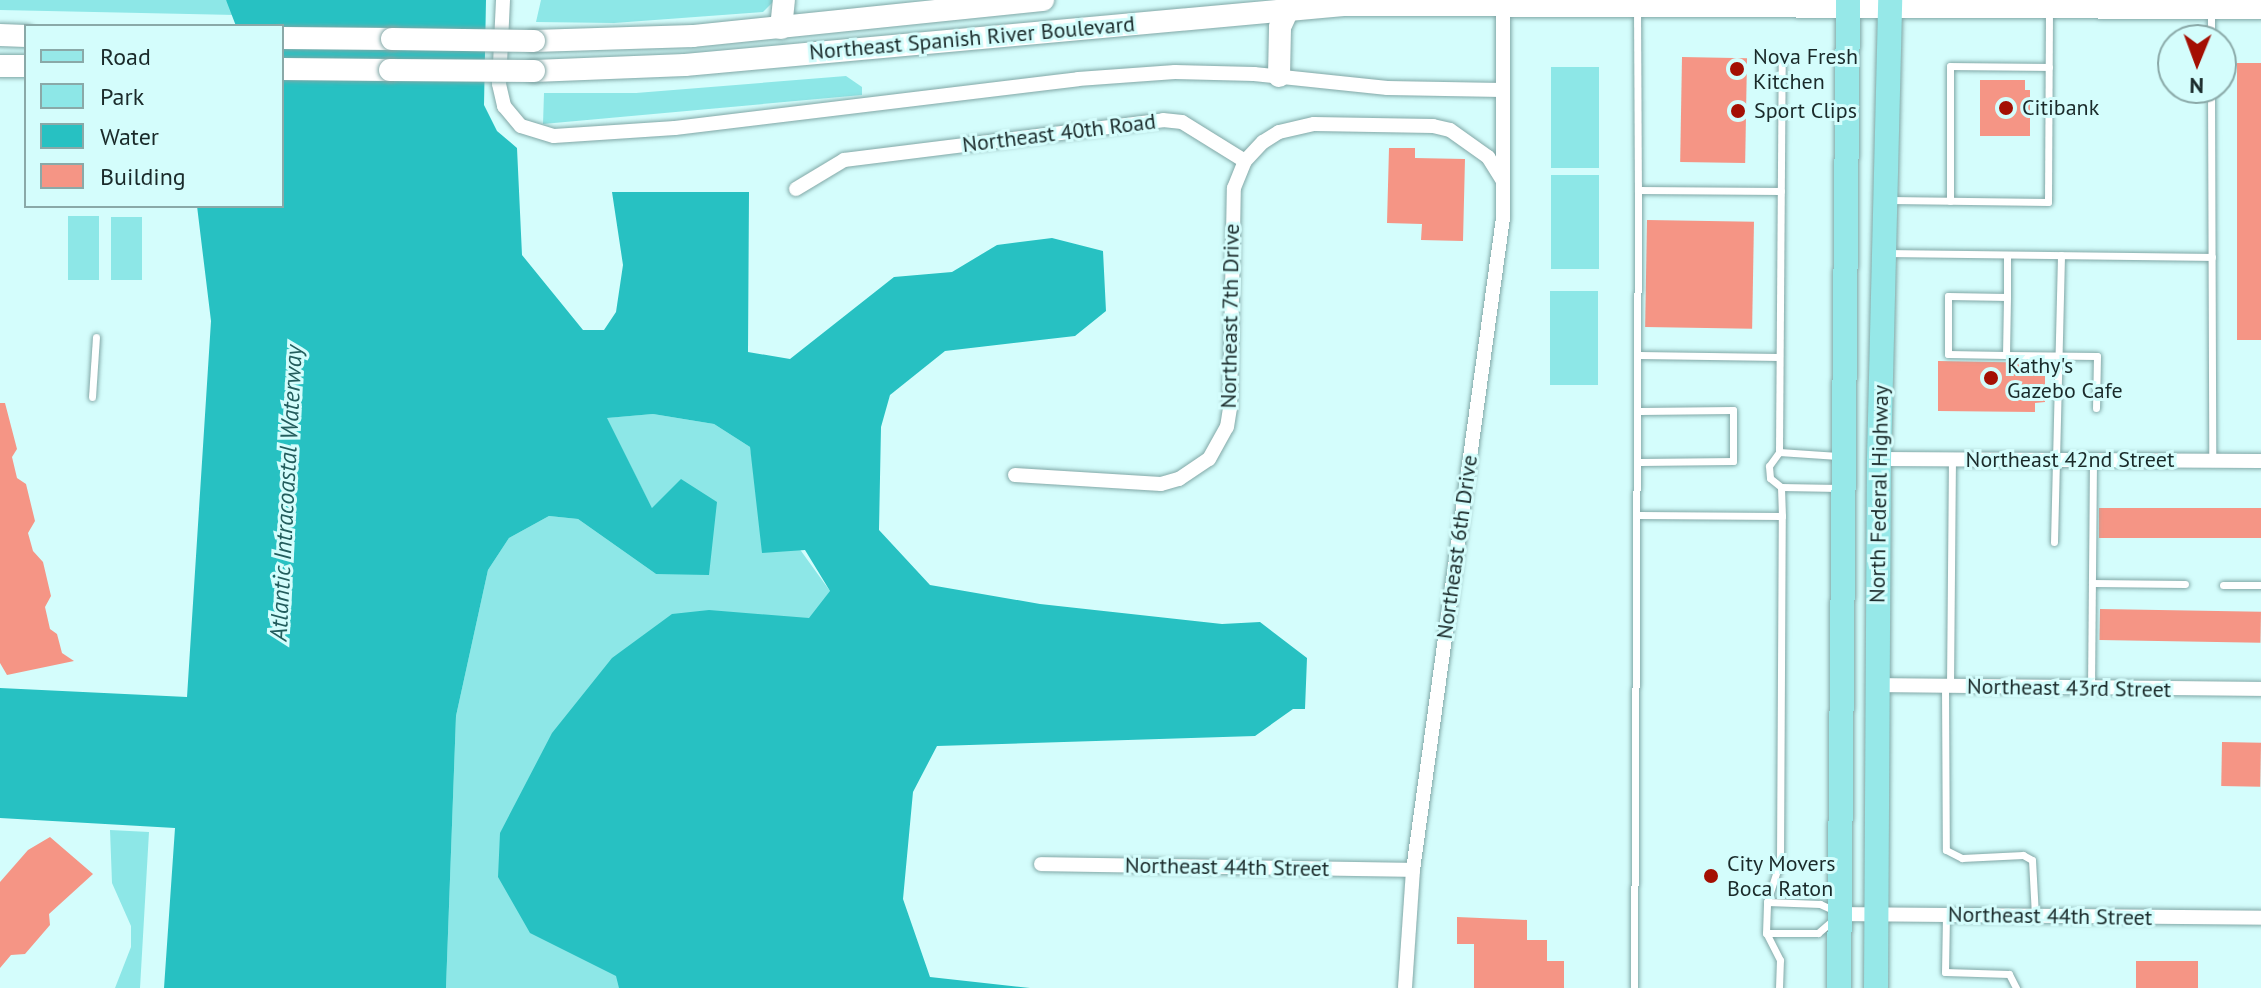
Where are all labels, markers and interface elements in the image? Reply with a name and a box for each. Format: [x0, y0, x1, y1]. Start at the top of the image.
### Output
street label: Northeast Spanish River Boulevard [808, 11, 1136, 65]
legend [24, 24, 284, 208]
north arrow [2157, 24, 2237, 104]
text: Road [100, 41, 151, 72]
place label: Nova Fresh Kitchen [1753, 43, 1858, 94]
marker: Nova Fresh Kitchen [1728, 60, 1746, 78]
text: N [2189, 72, 2204, 100]
text: Park [100, 81, 144, 112]
place label: Citibank [2022, 95, 2099, 121]
place label: Sport Clips [1754, 98, 1857, 124]
marker: Citibank [1997, 99, 2015, 117]
marker: Sport Clips [1729, 102, 1747, 120]
street label: Northeast 40th Road [961, 108, 1157, 158]
text: Water [100, 121, 159, 152]
text: Building [100, 161, 186, 192]
street label: Northeast 7th Drive [1215, 223, 1245, 409]
water label: Atlantic Intracoastal Waterway [264, 344, 308, 642]
place label: Kathy's Gazebo Cafe [2007, 352, 2123, 404]
marker: Kathy's Gazebo Cafe [1982, 369, 2000, 387]
street label: North Federal Highway [1864, 385, 1894, 603]
street label: Northeast 42nd Street [1966, 447, 2174, 473]
street label: Northeast 6th Drive [1431, 453, 1483, 641]
street label: Northeast 43rd Street [1967, 673, 2171, 703]
place label: City Movers Boca Raton [1727, 850, 1836, 902]
street label: Northeast 44th Street [1125, 852, 1329, 882]
marker: City Movers Boca Raton [1702, 867, 1720, 885]
street label: Northeast 44th Street [1948, 901, 2152, 931]

